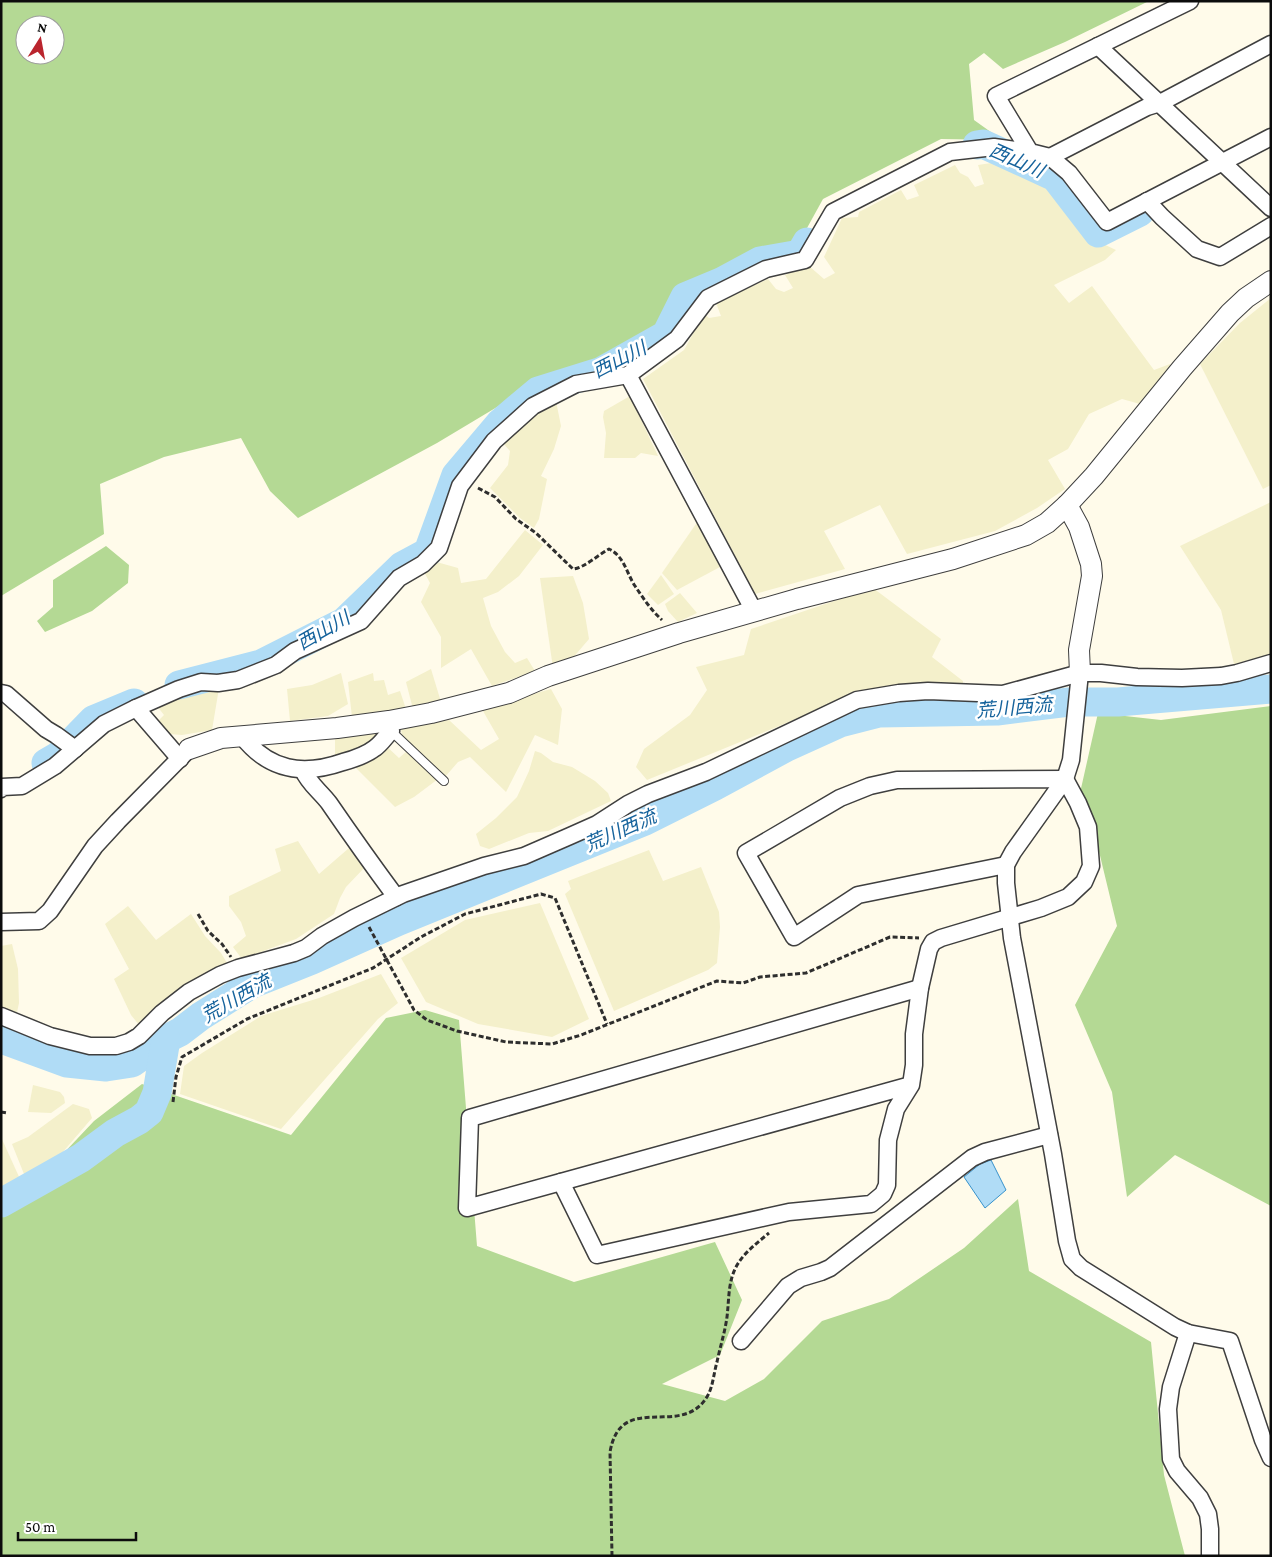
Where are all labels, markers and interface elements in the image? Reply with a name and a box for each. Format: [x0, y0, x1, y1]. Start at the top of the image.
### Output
north arrow [15, 15, 65, 65]
text: N [36, 18, 49, 36]
water label: 西山川 [986, 139, 1049, 182]
water label: 西山川 [589, 336, 651, 382]
water label: 西山川 [293, 606, 355, 654]
water label: 荒川西流 [975, 693, 1056, 721]
water label: 荒川西流 [581, 804, 662, 856]
water label: 荒川西流 [198, 969, 277, 1027]
scale bar [18, 1510, 135, 1542]
text: 50 m [25, 1519, 55, 1535]

